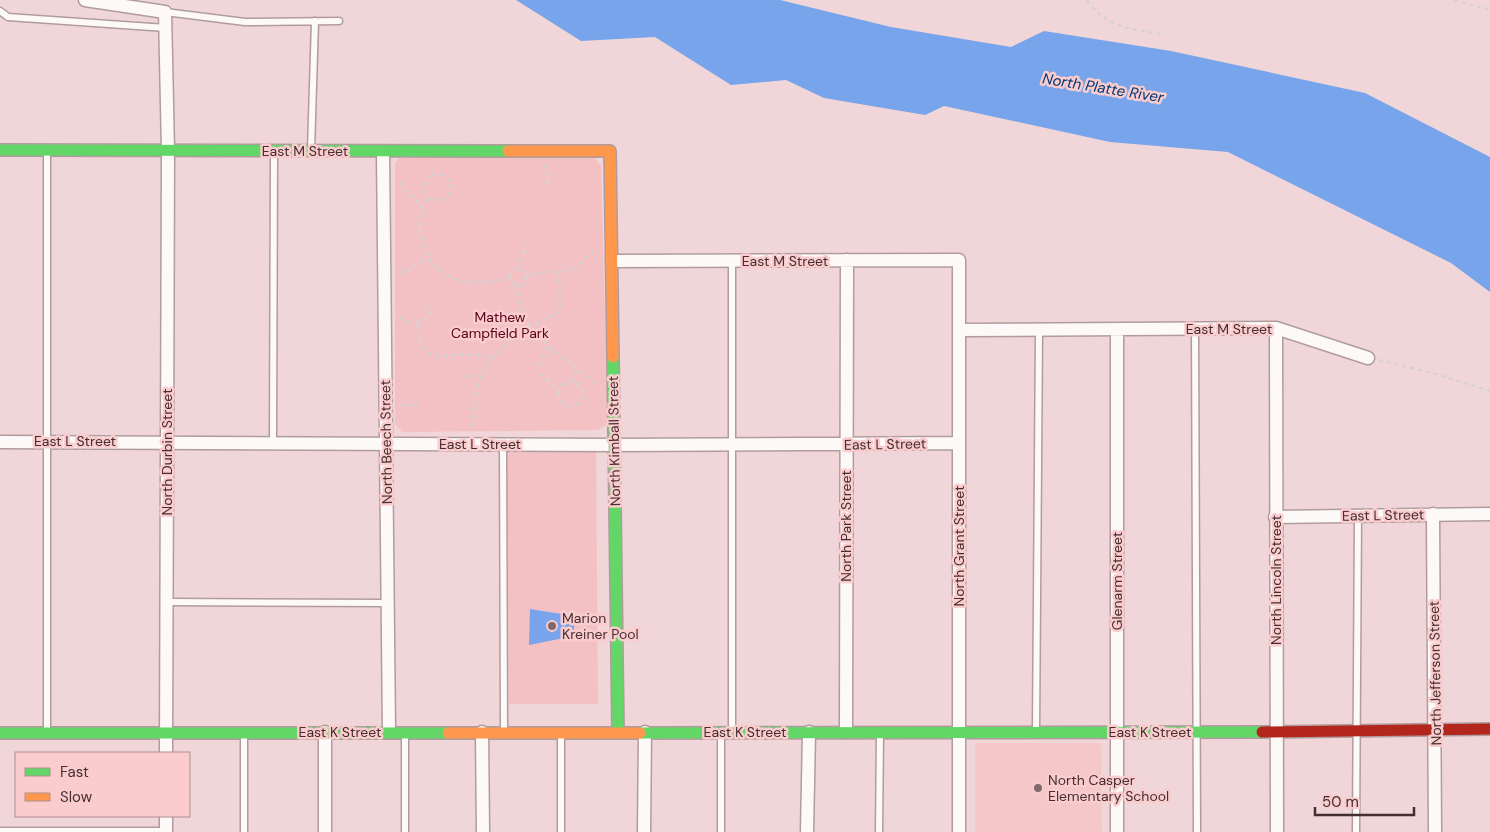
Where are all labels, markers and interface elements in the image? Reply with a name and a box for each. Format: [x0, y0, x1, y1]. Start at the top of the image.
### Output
water label: North Platte River [1041, 69, 1166, 108]
street label: East M Street [262, 142, 348, 160]
street label: East M Street [742, 252, 828, 270]
park label: Mathew Campfield Park [451, 308, 549, 342]
street label: East M Street [1186, 320, 1272, 338]
street label: North Kimball Street [604, 376, 624, 506]
street label: North Beech Street [376, 380, 396, 504]
street label: North Durbin Street [158, 389, 176, 515]
street label: East L Street [34, 432, 116, 450]
street label: East L Street [844, 434, 926, 454]
street label: East L Street [439, 435, 521, 453]
street label: North Park Street [837, 470, 855, 582]
street label: North Grant Street [950, 486, 968, 606]
street label: East L Street [1342, 505, 1424, 525]
street label: North Lincoln Street [1267, 515, 1285, 645]
street label: Glenarm Street [1108, 532, 1126, 630]
street label: North Jefferson Street [1425, 601, 1445, 745]
place label: Marion Kreiner Pool [562, 609, 639, 643]
marker: Marion Kreiner Pool [546, 620, 558, 632]
street label: East K Street [298, 723, 382, 741]
street label: East K Street [703, 723, 787, 741]
street label: East K Street [1108, 723, 1192, 741]
legend [15, 752, 190, 817]
text: Fast [60, 762, 89, 782]
place label: North Casper Elementary School [1048, 771, 1169, 805]
marker: North Casper Elementary School [1032, 782, 1044, 794]
scale bar [1315, 784, 1414, 816]
text: Slow [60, 787, 93, 807]
text: 50 m [1322, 792, 1359, 812]

